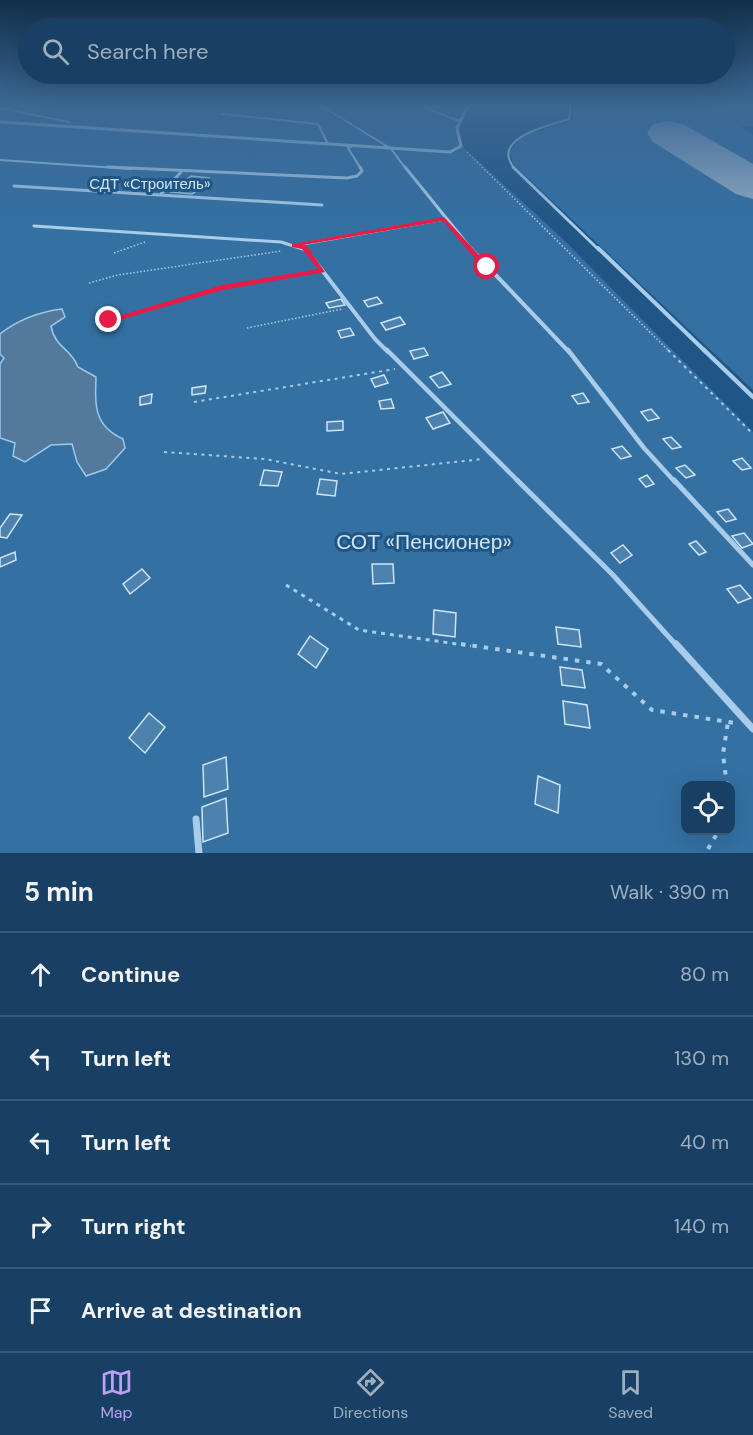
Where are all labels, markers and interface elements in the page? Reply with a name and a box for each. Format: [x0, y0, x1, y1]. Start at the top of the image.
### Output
search box [18, 18, 735, 84]
icon: search [39, 35, 72, 68]
text: Search here [87, 37, 208, 66]
park label: СДТ «Строитель» [89, 174, 211, 194]
route start [473, 253, 499, 279]
route end [95, 306, 121, 332]
park label: СОТ «Пенсионер» [336, 528, 512, 556]
map controls [681, 781, 735, 835]
button: locate [681, 781, 735, 835]
text: 5 min [24, 875, 94, 909]
text: Walk · 390 m [610, 879, 729, 905]
icon: ahead [24, 958, 57, 991]
text: Continue [81, 960, 180, 989]
text: 80 m [680, 961, 729, 987]
icon: left [24, 1042, 57, 1075]
text: Turn left [81, 1044, 171, 1073]
text: 130 m [674, 1045, 729, 1071]
icon: left [24, 1126, 57, 1159]
text: Turn left [81, 1128, 171, 1157]
text: 40 m [680, 1129, 729, 1155]
icon: right [24, 1210, 57, 1243]
text: Turn right [81, 1212, 186, 1241]
text: 140 m [674, 1213, 729, 1239]
icon: arrive [24, 1294, 57, 1327]
text: Arrive at destination [81, 1296, 302, 1325]
tab: Map [100, 1366, 133, 1423]
tab: Directions [333, 1366, 408, 1423]
tab: Saved [608, 1366, 653, 1423]

